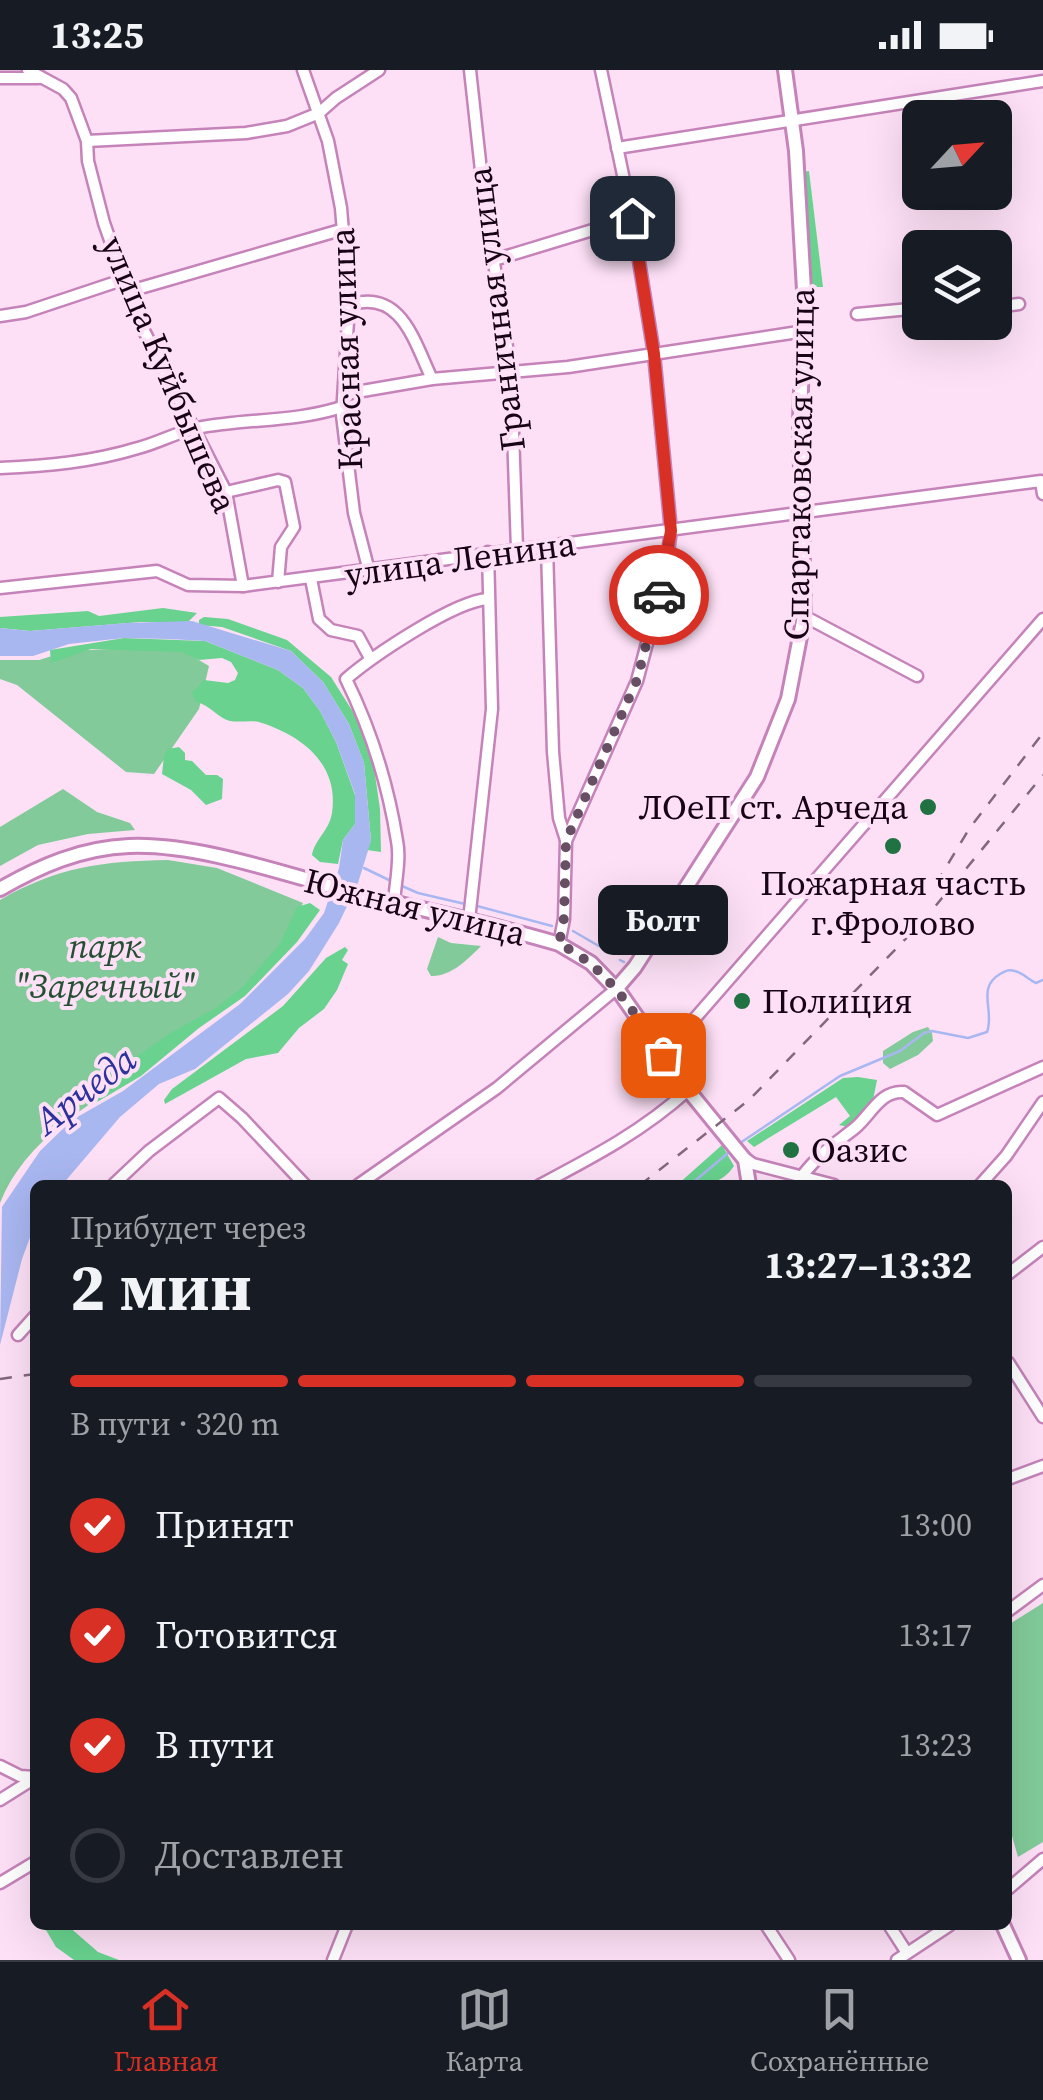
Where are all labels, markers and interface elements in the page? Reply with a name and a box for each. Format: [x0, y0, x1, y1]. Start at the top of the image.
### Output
text: 13:25 [50, 9, 144, 61]
north arrow [902, 100, 1012, 210]
map controls [902, 100, 1012, 340]
street label: Граничная улица [455, 164, 537, 454]
pin [590, 176, 675, 261]
icon: home [605, 191, 660, 246]
street label: Красная улица [318, 227, 374, 471]
street label: улица Куйбышева [89, 228, 249, 520]
button: layers [902, 230, 1012, 340]
street label: Спартаковская улица [772, 287, 826, 641]
street label: улица Ленина [341, 519, 579, 599]
courier [609, 545, 709, 645]
icon: car [632, 568, 687, 623]
place label: ЛОеП ст. Арчеда [638, 783, 908, 831]
marker: ЛОеП ст. Арчеда [917, 796, 939, 818]
marker: Пожарная часть г.Фролово [882, 835, 904, 857]
street label: Южная улица [299, 856, 531, 958]
place label: Пожарная часть г.Фролово [760, 859, 1026, 947]
callout: Болт [598, 885, 728, 955]
text: Болт [626, 898, 700, 942]
park label: парк "Заречный" [15, 922, 196, 1010]
place label: Полиция [762, 977, 913, 1025]
marker: Полиция [731, 990, 753, 1012]
pin [621, 1013, 706, 1098]
icon: bag [636, 1028, 691, 1083]
water label: Арчеда [21, 1033, 147, 1148]
place label: Оазис [811, 1126, 908, 1174]
marker: Оазис [780, 1139, 802, 1161]
text: Прибудет через [70, 1206, 306, 1250]
text: 13:27–13:32 [764, 1239, 972, 1291]
text: 2 мин [70, 1243, 252, 1332]
text: В пути · 320 m [70, 1402, 280, 1446]
icon: check [70, 1498, 125, 1553]
text: Принят [155, 1499, 294, 1551]
text: 13:00 [898, 1503, 972, 1547]
icon: check [70, 1608, 125, 1663]
text: Готовится [155, 1609, 338, 1661]
text: 13:17 [898, 1613, 972, 1657]
icon: check [70, 1718, 125, 1773]
text: В пути [155, 1719, 275, 1771]
text: 13:23 [898, 1723, 972, 1767]
text: Доставлен [155, 1829, 344, 1881]
tab: Главная [114, 1982, 218, 2080]
tab: Карта [446, 1982, 523, 2080]
tab: Сохранённые [750, 1982, 929, 2080]

